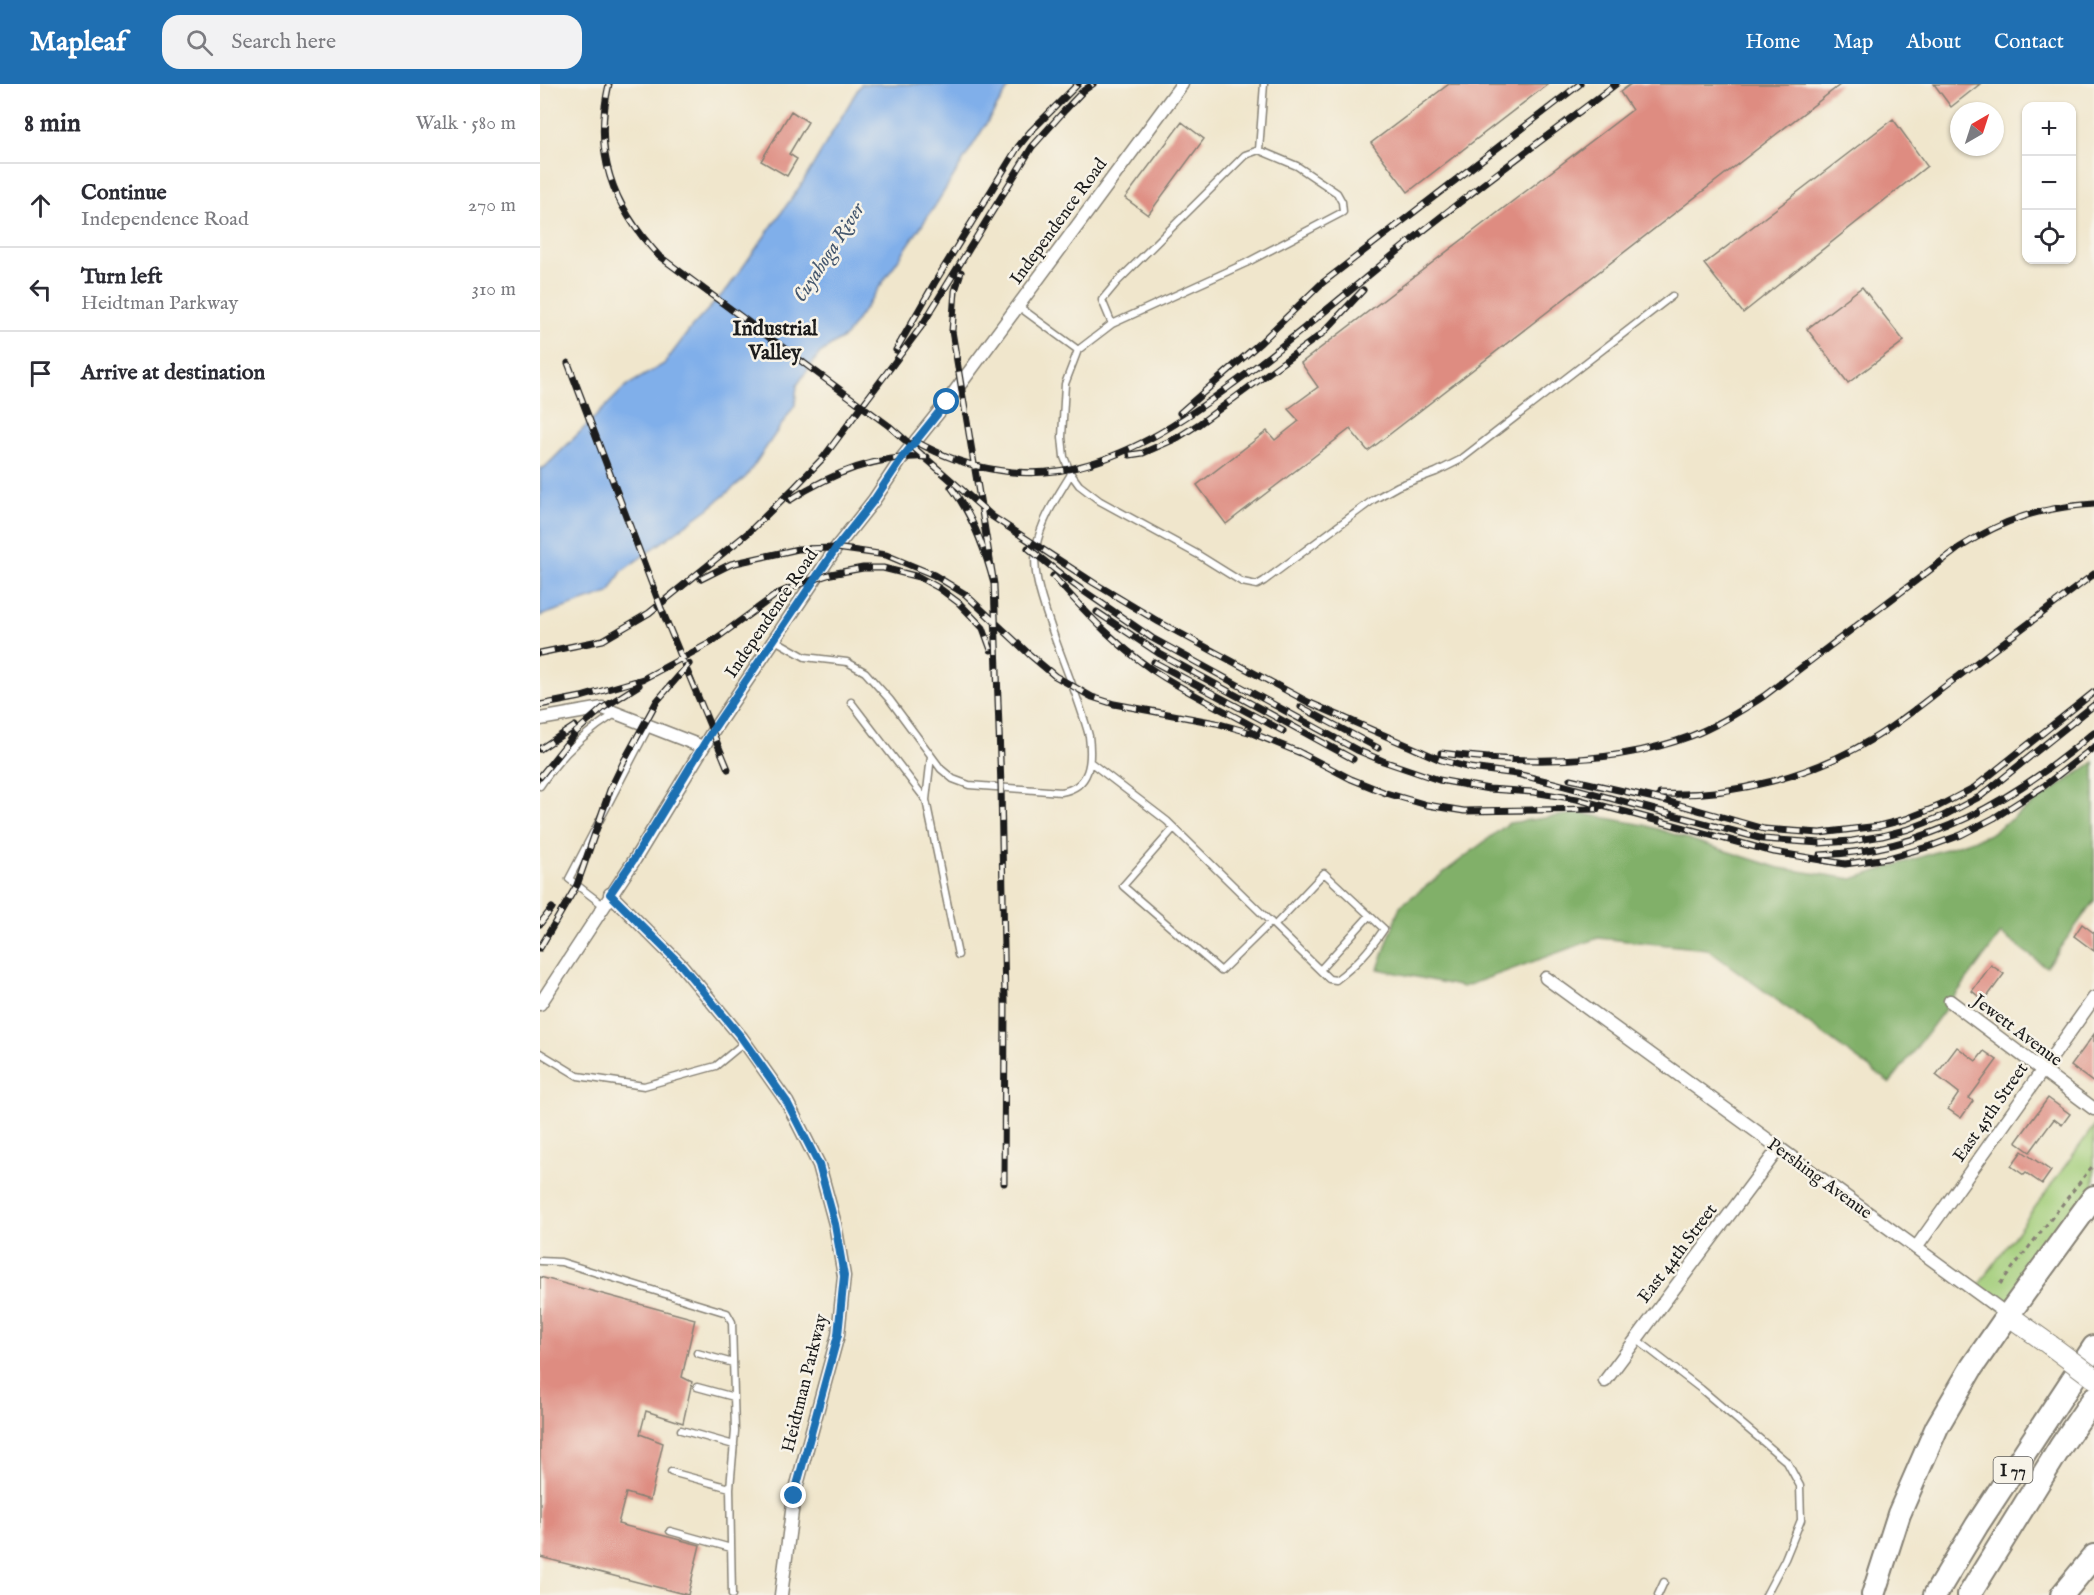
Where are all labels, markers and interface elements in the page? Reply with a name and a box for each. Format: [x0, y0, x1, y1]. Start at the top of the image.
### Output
search box [162, 15, 582, 69]
text: Mapleaf [30, 25, 126, 60]
icon: search [183, 26, 216, 59]
text: Search here [231, 28, 336, 56]
text: Home [1745, 29, 1800, 56]
text: Map [1833, 29, 1873, 56]
text: About [1906, 29, 1961, 56]
text: Contact [1994, 29, 2064, 56]
north arrow [1950, 102, 2004, 156]
map controls [2022, 102, 2076, 264]
button: + [2022, 102, 2076, 156]
text: 8 min [24, 107, 81, 140]
text: Walk · 580 m [415, 111, 516, 136]
street label: Independence Road [1006, 154, 1113, 290]
button: − [2022, 156, 2076, 210]
text: Continue [81, 179, 167, 207]
icon: ahead [24, 189, 57, 222]
text: 270 m [468, 193, 516, 218]
water label: Cuyahoga River [788, 198, 872, 308]
text: Independence Road [81, 207, 249, 232]
button: locate [2022, 210, 2076, 264]
text: Turn left [81, 263, 163, 291]
icon: left [24, 273, 57, 306]
text: 310 m [472, 277, 516, 302]
text: Heidtman Parkway [81, 291, 238, 316]
district label: Industrial Valley [732, 316, 819, 367]
icon: arrive [24, 357, 57, 390]
text: Arrive at destination [81, 359, 265, 387]
route start [933, 388, 959, 414]
street label: Independence Road [721, 545, 824, 683]
street label: Jewett Avenue [1966, 989, 2067, 1072]
street label: East 45th Street [1948, 1059, 2034, 1167]
street label: Pershing Avenue [1762, 1133, 1876, 1225]
street label: East 44th Street [1633, 1200, 1723, 1308]
street label: Heidtman Parkway [777, 1312, 834, 1455]
road number: I 77 [1994, 1457, 2032, 1483]
route end [780, 1482, 806, 1508]

